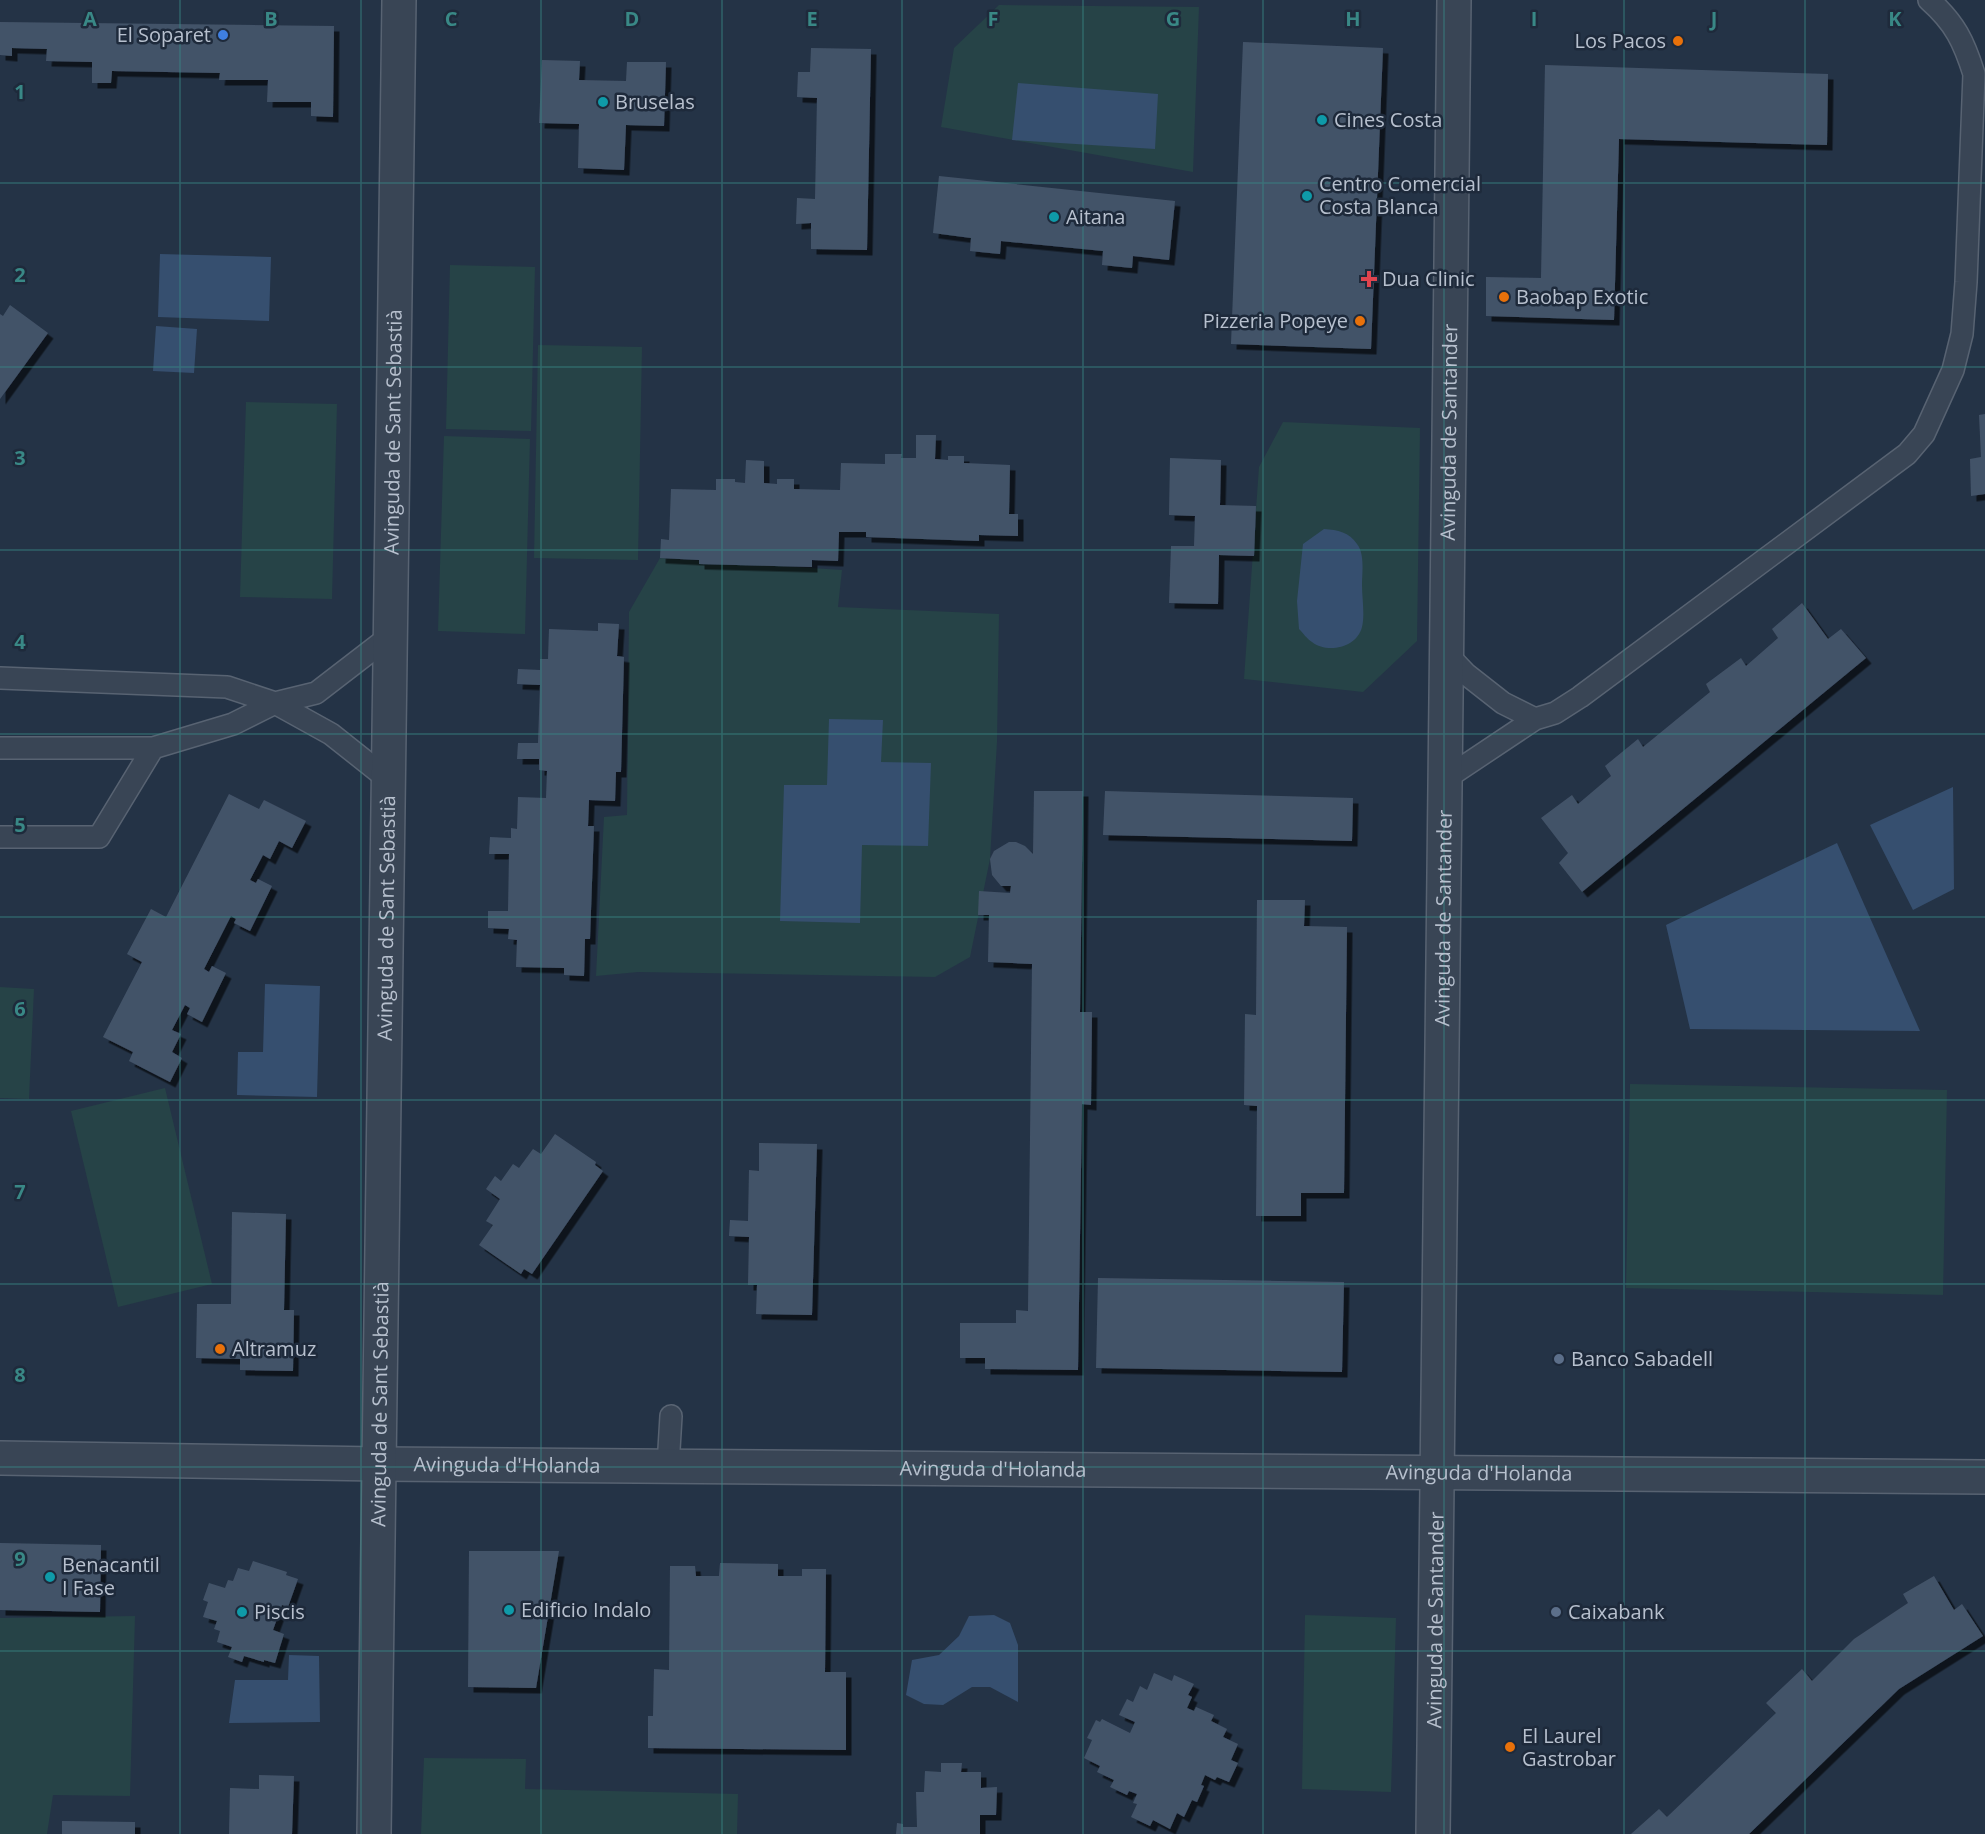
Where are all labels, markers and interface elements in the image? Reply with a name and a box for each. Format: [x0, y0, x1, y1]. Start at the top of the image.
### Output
text: A [83, 5, 97, 32]
text: B [264, 5, 278, 32]
text: C [445, 5, 458, 32]
text: D [625, 5, 639, 32]
text: E [806, 5, 818, 32]
text: F [988, 5, 998, 32]
text: G [1166, 5, 1180, 32]
text: H [1345, 5, 1361, 32]
text: I [1531, 5, 1537, 32]
text: J [1709, 5, 1717, 32]
text: K [1888, 5, 1902, 32]
place label: El Soparet [117, 21, 211, 48]
place label: Los Pacos [1575, 27, 1666, 54]
marker: El Soparet [216, 28, 230, 42]
marker: Los Pacos [1671, 34, 1685, 48]
text: 1 [14, 78, 26, 105]
place label: Bruselas [615, 88, 695, 115]
marker: Bruselas [596, 95, 610, 109]
place label: Cines Costa [1334, 106, 1442, 133]
marker: Cines Costa [1315, 113, 1329, 127]
place label: Centro Comercial Costa Blanca [1319, 170, 1481, 220]
marker: Centro Comercial Costa Blanca [1300, 189, 1314, 203]
place label: Aitana [1066, 203, 1125, 230]
marker: Aitana [1047, 210, 1061, 224]
text: 2 [14, 261, 26, 288]
place label: Dua Clinic [1382, 265, 1475, 292]
marker: Dua Clinic [1360, 270, 1378, 288]
place label: Baobap Exotic [1516, 283, 1648, 310]
marker: Baobap Exotic [1497, 290, 1511, 304]
place label: Pizzeria Popeye [1203, 307, 1348, 334]
street label: Avinguda de Sant Sebastià [377, 309, 408, 555]
marker: Pizzeria Popeye [1353, 314, 1367, 328]
street label: Avinguda de Santander [1434, 323, 1463, 541]
text: 3 [14, 444, 26, 471]
text: 4 [14, 628, 26, 655]
street label: Avinguda de Sant Sebastià [371, 795, 401, 1041]
street label: Avinguda de Santander [1428, 809, 1458, 1027]
text: 5 [14, 811, 26, 838]
text: 6 [14, 995, 26, 1022]
text: 7 [14, 1178, 26, 1205]
street label: Avinguda de Sant Sebastià [364, 1281, 395, 1527]
place label: Altramuz [232, 1335, 316, 1362]
marker: Altramuz [213, 1342, 227, 1356]
place label: Banco Sabadell [1571, 1345, 1713, 1372]
marker: Banco Sabadell [1552, 1352, 1566, 1366]
text: 8 [14, 1361, 26, 1388]
street label: Avinguda d'Holanda [413, 1450, 601, 1479]
street label: Avinguda d'Holanda [899, 1454, 1087, 1483]
street label: Avinguda d'Holanda [1385, 1458, 1572, 1487]
street label: Avinguda de Santander [1420, 1511, 1450, 1729]
text: 9 [14, 1545, 26, 1572]
place label: Benacantil I Fase [62, 1551, 160, 1601]
marker: Benacantil I Fase [43, 1570, 57, 1584]
place label: Edificio Indalo [521, 1596, 651, 1623]
place label: Piscis [254, 1598, 305, 1625]
place label: Caixabank [1568, 1598, 1665, 1625]
marker: Edificio Indalo [502, 1603, 516, 1617]
marker: Piscis [235, 1605, 249, 1619]
marker: Caixabank [1549, 1605, 1563, 1619]
place label: El Laurel Gastrobar [1522, 1722, 1616, 1772]
marker: El Laurel Gastrobar [1503, 1740, 1517, 1754]

